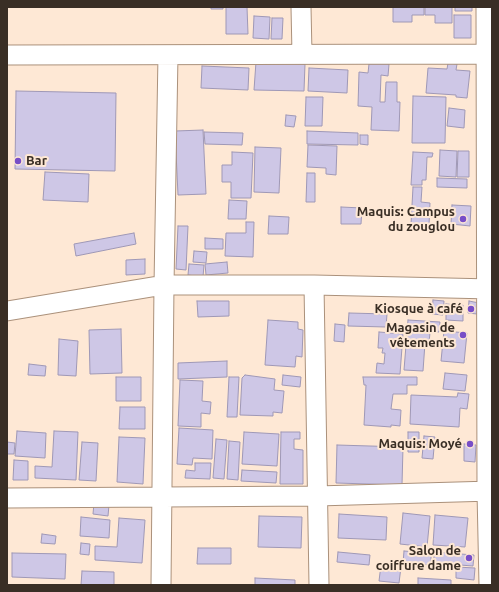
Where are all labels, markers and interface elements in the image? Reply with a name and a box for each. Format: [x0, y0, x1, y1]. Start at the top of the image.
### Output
place label: Bar [26, 153, 47, 169]
marker: Bar [13, 156, 23, 166]
place label: Maquis: Campus du zouglou [357, 204, 455, 235]
marker: Maquis: Campus du zouglou [458, 214, 468, 224]
place label: Kiosque à café [375, 301, 463, 317]
marker: Kiosque à café [466, 304, 476, 314]
place label: Magasin de vêtements [386, 320, 455, 351]
marker: Magasin de vêtements [458, 330, 468, 340]
place label: Maquis: Moyé [378, 436, 462, 452]
marker: Maquis: Moyé [465, 439, 475, 449]
place label: Salon de coiffure dame [376, 543, 461, 574]
marker: Salon de coiffure dame [464, 553, 474, 563]

